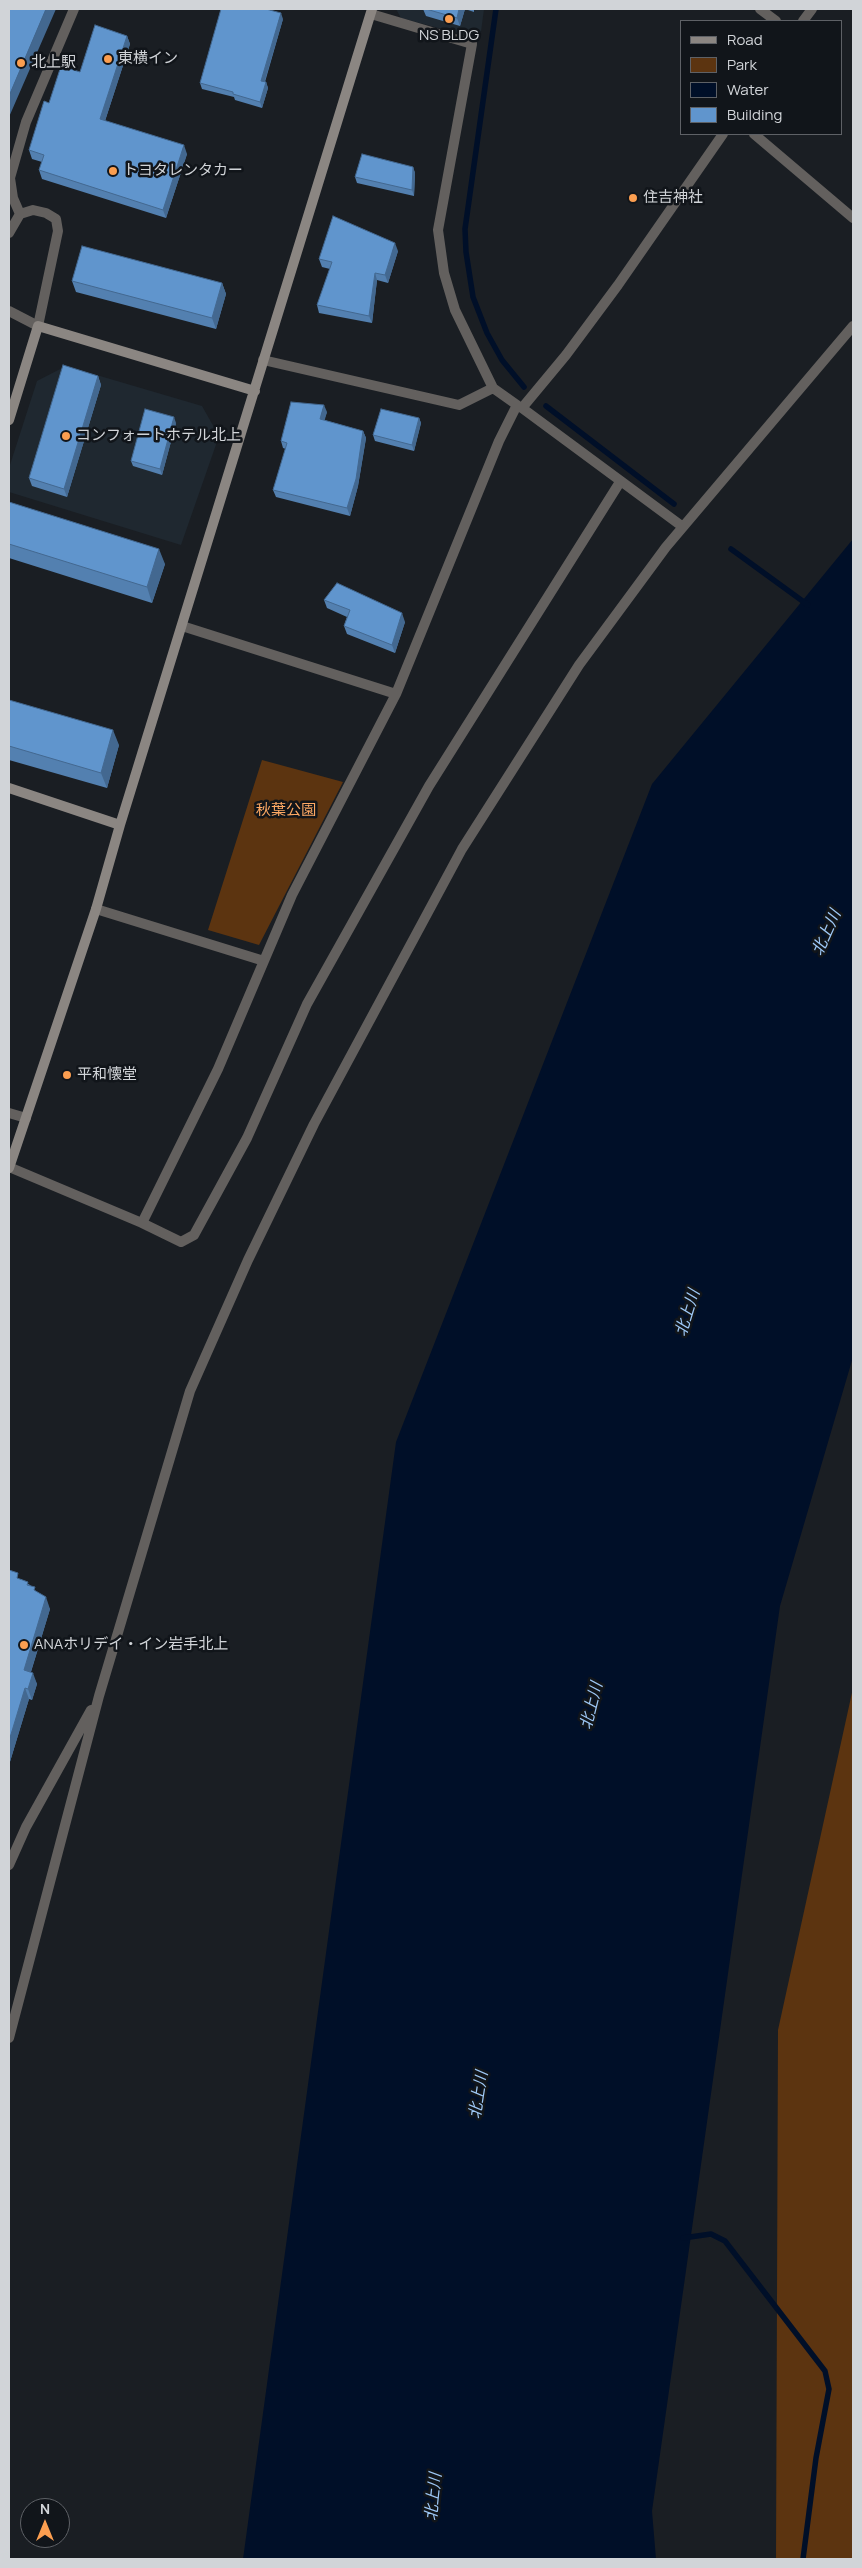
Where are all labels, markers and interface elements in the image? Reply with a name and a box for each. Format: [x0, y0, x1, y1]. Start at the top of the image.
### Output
marker: NS BLDG [443, 13, 455, 25]
legend [680, 20, 842, 135]
place label: NS BLDG [419, 27, 479, 45]
text: Road [727, 29, 763, 50]
place label: 東横イン [118, 50, 178, 68]
marker: 東横イン [102, 53, 114, 65]
place label: 北上駅 [31, 54, 76, 72]
text: Park [727, 54, 757, 75]
marker: 北上駅 [15, 57, 27, 69]
text: Water [727, 79, 769, 100]
text: Building [727, 104, 782, 125]
place label: トヨタレンタカー [123, 162, 243, 180]
marker: トヨタレンタカー [107, 165, 119, 177]
place label: 住吉神社 [643, 189, 703, 207]
marker: 住吉神社 [627, 192, 639, 204]
place label: コンフォートホテル北上 [76, 427, 241, 445]
marker: コンフォートホテル北上 [60, 430, 72, 442]
park label: 秋葉公園 [256, 802, 316, 820]
water label: 北上川 [808, 907, 846, 959]
place label: 平和懐堂 [77, 1066, 137, 1084]
marker: 平和懐堂 [61, 1069, 73, 1081]
water label: 北上川 [672, 1287, 704, 1339]
place label: ANAホリデイ・イン岩手北上 [34, 1636, 228, 1654]
marker: ANAホリデイ・イン岩手北上 [18, 1639, 30, 1651]
water label: 北上川 [577, 1680, 607, 1732]
water label: 北上川 [466, 2070, 492, 2120]
water label: 北上川 [422, 2472, 446, 2522]
north arrow [20, 2498, 70, 2548]
text: N [40, 2499, 50, 2518]

